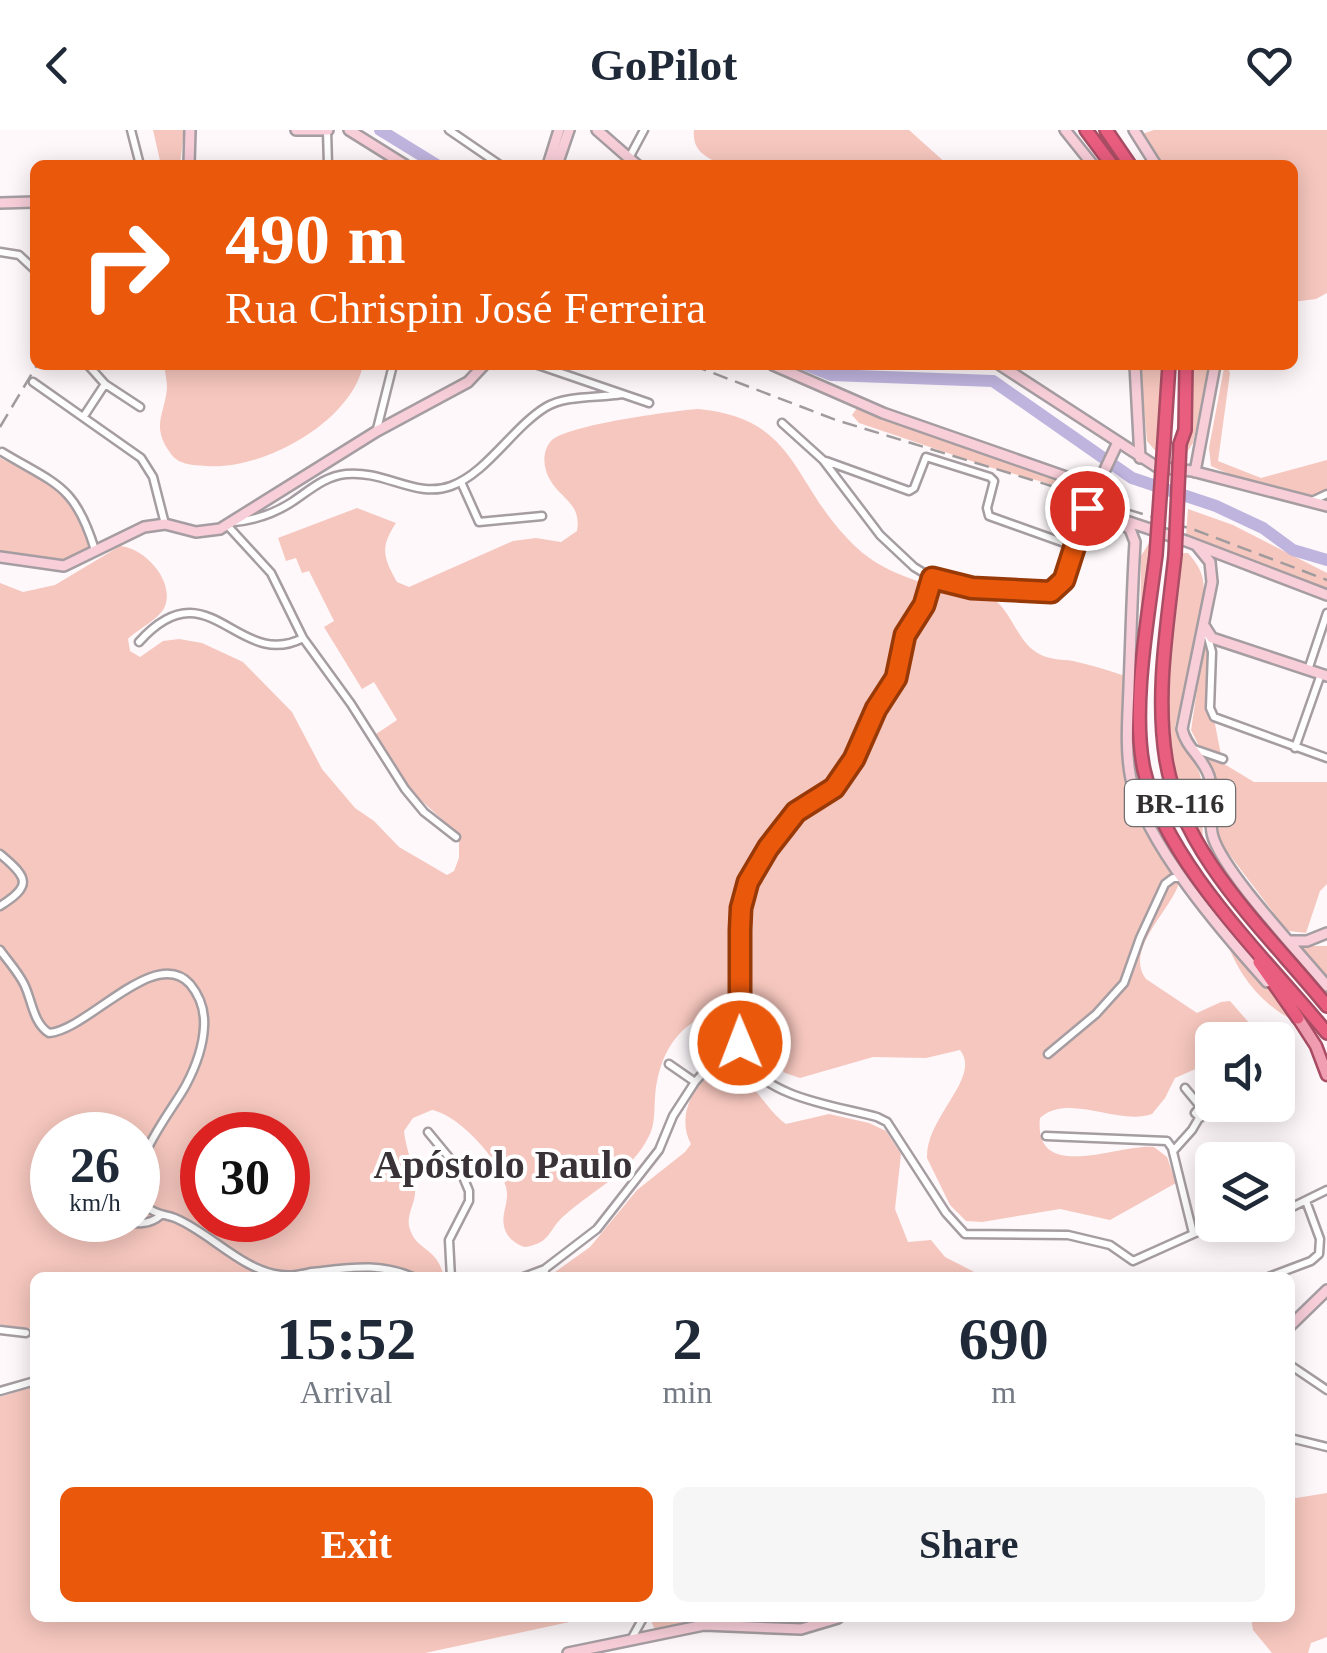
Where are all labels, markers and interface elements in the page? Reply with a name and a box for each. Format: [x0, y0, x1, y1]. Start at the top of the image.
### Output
icon: back [30, 38, 85, 93]
icon: heart [1242, 38, 1297, 93]
text: GoPilot [590, 40, 737, 90]
icon: right [60, 200, 190, 330]
text: 490 m [225, 201, 406, 278]
text: Rua Chrispin José Ferreira [225, 283, 706, 333]
pin [1045, 466, 1130, 551]
icon: arrive [1060, 481, 1115, 536]
road number: BR-116 [1125, 780, 1235, 826]
position arrow [688, 991, 792, 1095]
map controls [1195, 1022, 1295, 1242]
button: sound [1195, 1022, 1295, 1122]
speed limit sign: 30 [180, 1112, 310, 1242]
text: 26 [70, 1137, 120, 1193]
district label: Apóstolo Paulo [374, 1142, 632, 1187]
button: layers [1195, 1142, 1295, 1242]
text: km/h [69, 1189, 121, 1216]
text: 15:52 [276, 1306, 416, 1372]
text: 2 [672, 1306, 702, 1372]
text: 690 [959, 1306, 1049, 1372]
text: Arrival [300, 1374, 392, 1410]
text: min [663, 1374, 712, 1410]
text: m [991, 1374, 1016, 1410]
button: Exit [60, 1487, 653, 1602]
button: Share [673, 1487, 1265, 1602]

